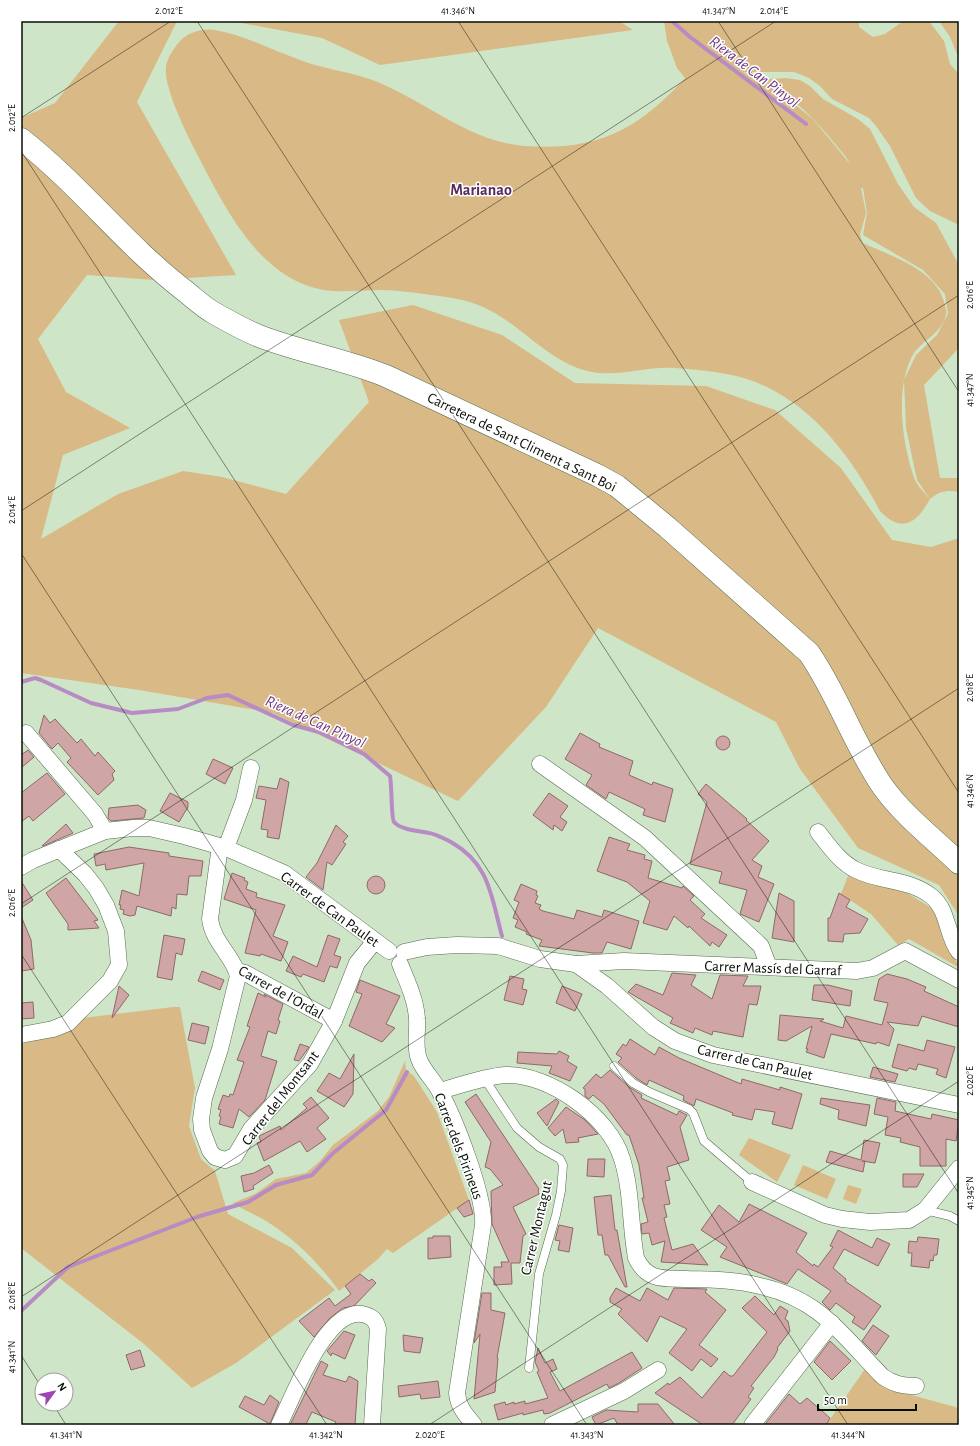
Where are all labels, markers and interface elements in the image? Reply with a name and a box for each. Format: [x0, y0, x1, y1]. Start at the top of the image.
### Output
text: 2.012°E [155, 6, 183, 16]
text: 41.346°N [441, 6, 475, 16]
text: 41.347°N [702, 6, 736, 16]
text: 2.014°E [760, 6, 788, 16]
water label: Riera de Can Pinyol [706, 33, 802, 111]
text: 2.012°E [7, 104, 17, 132]
district label: Marianao [450, 182, 512, 198]
text: 2.016°E [965, 281, 975, 309]
text: 41.347°N [965, 373, 975, 407]
street label: Carretera de Sant Climent a Sant Boi [425, 390, 619, 495]
text: 2.014°E [7, 496, 17, 524]
text: 2.018°E [965, 674, 975, 702]
water label: Riera de Can Pinyol [263, 693, 368, 751]
text: 41.346°N [965, 774, 975, 808]
street label: Carrer de Can Paulet [278, 869, 382, 950]
text: 2.016°E [7, 889, 17, 917]
street label: Carrer Massís del Garraf [704, 959, 843, 978]
street label: Carrer de l'Ordal [236, 963, 326, 1022]
street label: Carrer de Can Paulet [696, 1042, 814, 1083]
street label: Carrer del Montsant [239, 1048, 322, 1148]
text: 2.020°E [965, 1066, 975, 1096]
street label: Carrer dels Pirineus [431, 1091, 486, 1201]
text: 41.345°N [965, 1176, 975, 1210]
street label: Carrer Montagut [518, 1179, 555, 1277]
text: 2.018°E [7, 1282, 17, 1310]
text: 41.341°N [7, 1341, 17, 1373]
north arrow [34, 1372, 74, 1412]
text: N [55, 1381, 69, 1393]
scale bar [818, 1386, 916, 1412]
text: 50 m [824, 1394, 847, 1406]
text: 41.341°N [50, 1430, 82, 1440]
text: 41.342°N [309, 1430, 343, 1440]
text: 2.020°E [415, 1430, 445, 1440]
text: 41.343°N [570, 1430, 604, 1440]
text: 41.344°N [831, 1430, 865, 1440]

